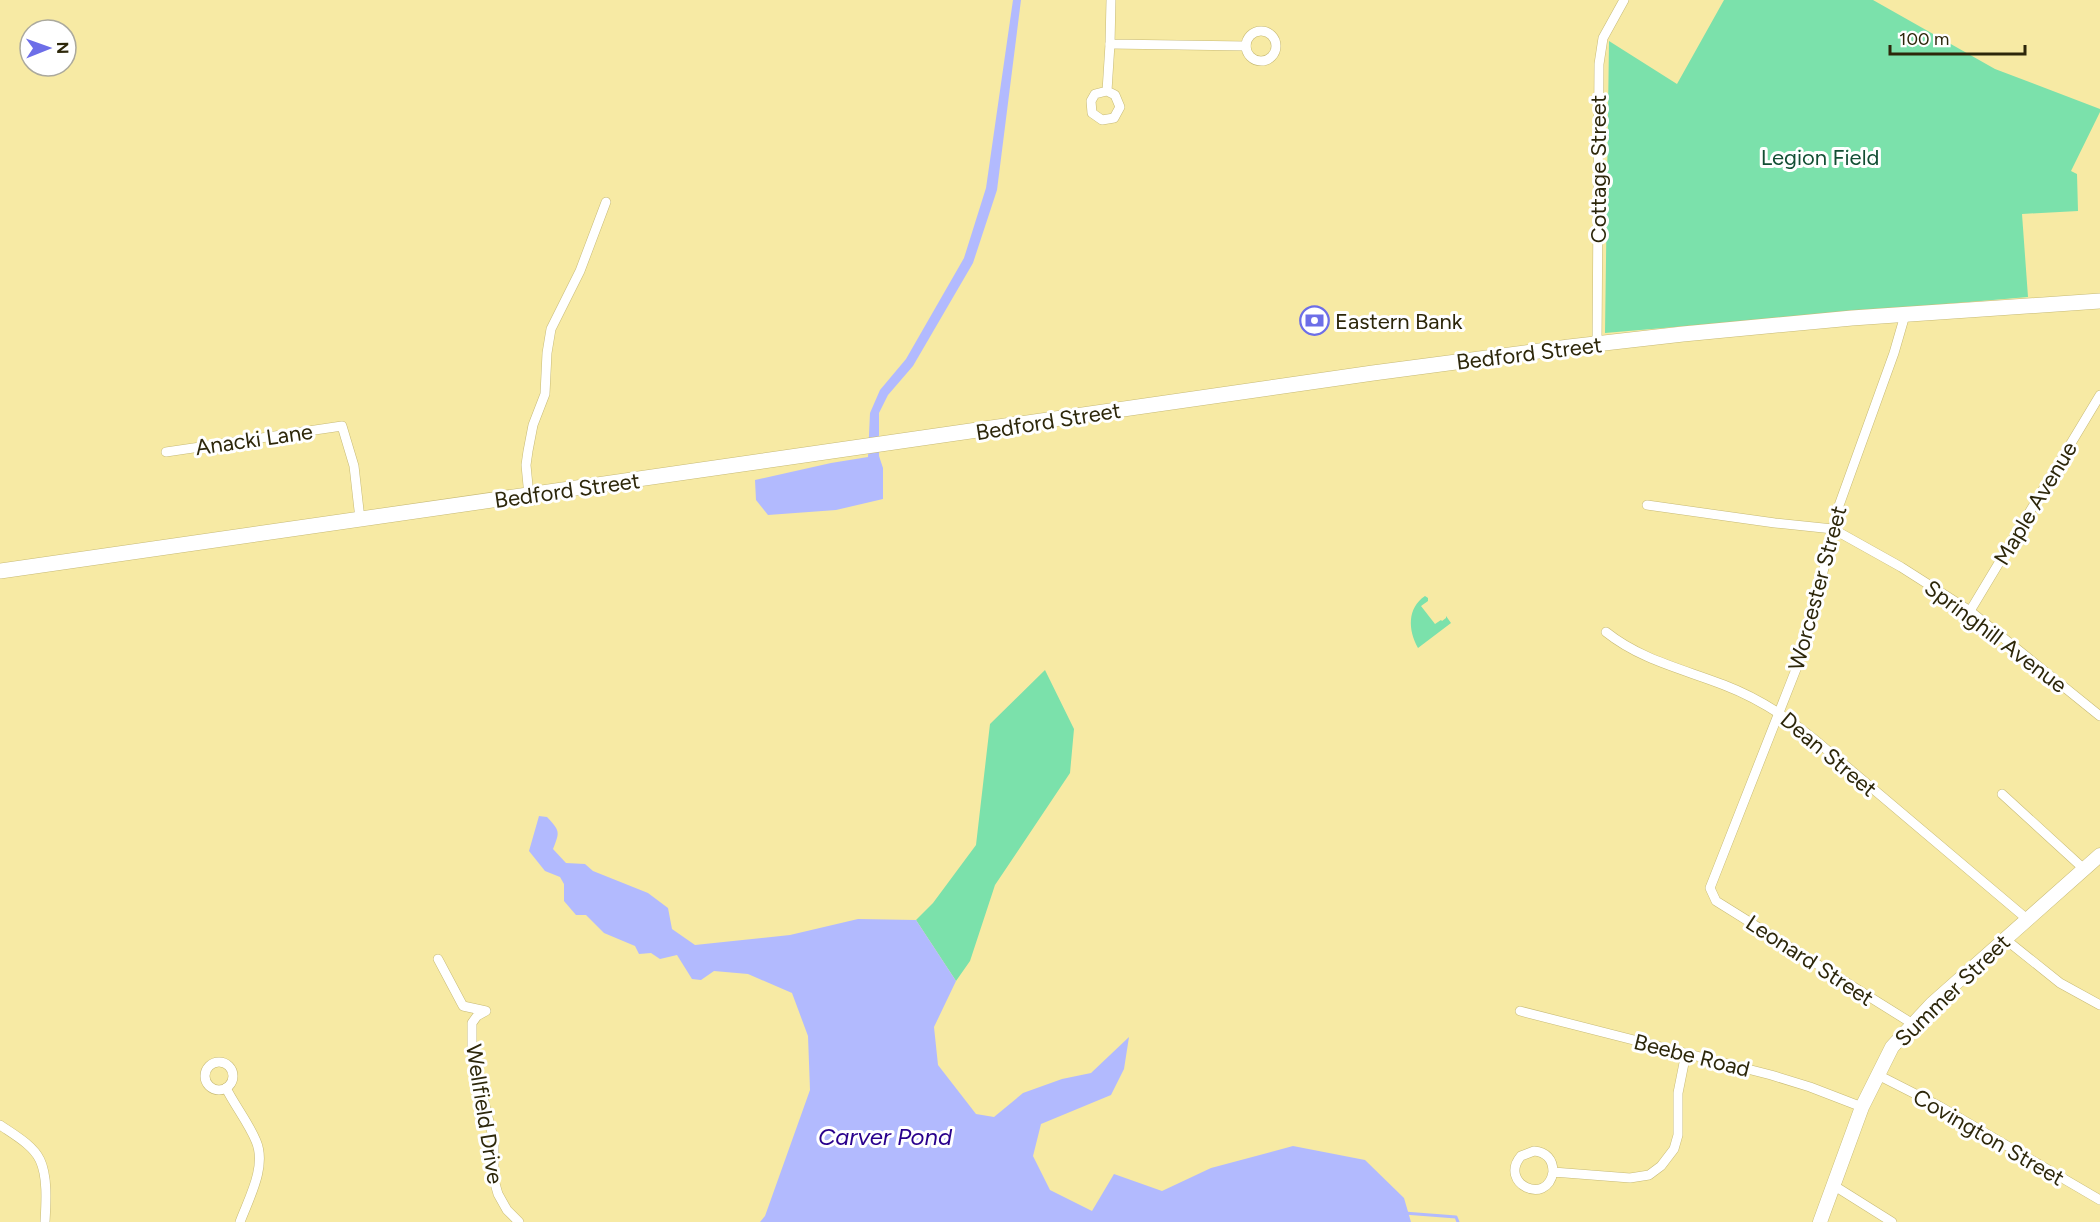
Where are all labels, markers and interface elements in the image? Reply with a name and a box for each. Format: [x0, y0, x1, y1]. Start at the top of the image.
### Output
north arrow [18, 18, 78, 78]
scale bar [1890, 18, 2025, 56]
text: 100 m [1899, 28, 1949, 50]
text: N [53, 41, 72, 54]
street label: Cottage Street [1585, 95, 1612, 243]
park label: Legion Field [1761, 144, 1879, 171]
bank icon: Eastern Bank [1298, 305, 1330, 337]
place label: Eastern Bank [1335, 308, 1463, 335]
street label: Bedford Street [1455, 331, 1603, 376]
street label: Bedford Street [974, 397, 1123, 446]
street label: Anacki Lane [194, 418, 315, 461]
street label: Maple Avenue [1988, 437, 2083, 570]
street label: Bedford Street [493, 467, 641, 514]
street label: Worcester Street [1783, 503, 1852, 673]
street label: Springhill Avenue [1919, 574, 2072, 699]
street label: Dean Street [1775, 706, 1882, 803]
street label: Leonard Street [1741, 909, 1879, 1012]
street label: Summer Street [1889, 929, 2016, 1052]
street label: Beebe Road [1631, 1028, 1753, 1083]
street label: Wellfield Drive [460, 1042, 509, 1186]
street label: Covington Street [1908, 1083, 2069, 1192]
water label: Carver Pond [818, 1122, 953, 1151]

